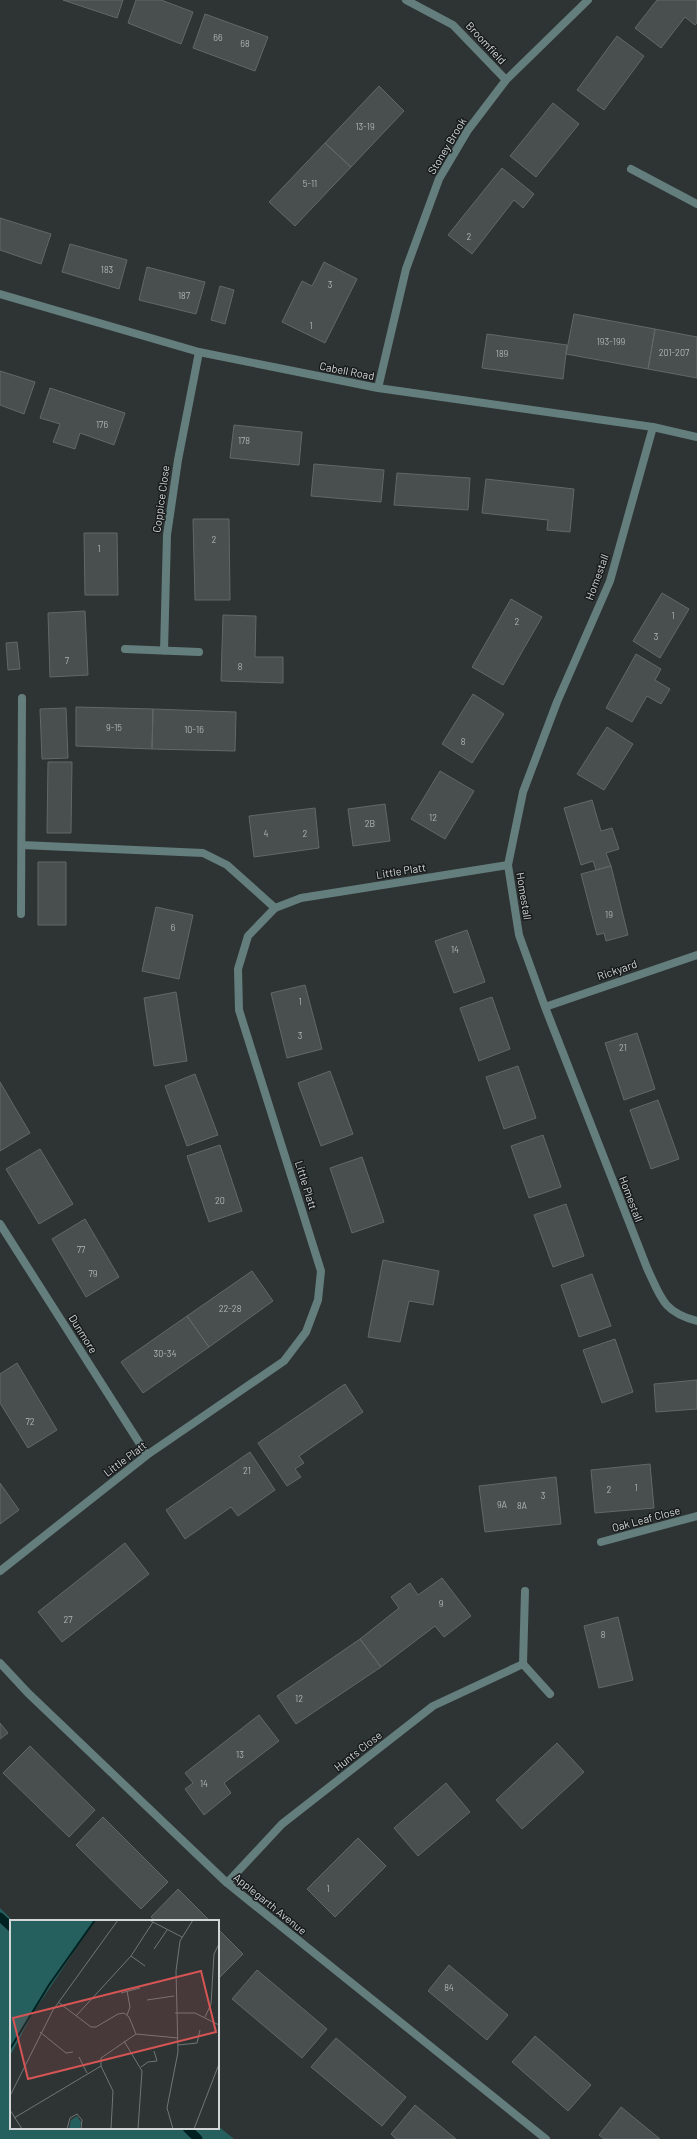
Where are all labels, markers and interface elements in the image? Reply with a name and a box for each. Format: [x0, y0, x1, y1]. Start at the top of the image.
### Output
street label: Broomfield [464, 19, 509, 67]
house number: 66 [213, 32, 223, 43]
house number: 68 [240, 38, 250, 49]
street label: Stoney Brook [425, 115, 469, 176]
house number: 13-19 [355, 121, 375, 132]
house number: 5-11 [303, 178, 317, 189]
house number: 2 [467, 231, 472, 242]
house number: 183 [101, 264, 114, 275]
house number: 3 [328, 279, 333, 290]
house number: 187 [178, 290, 191, 301]
house number: 1 [309, 320, 313, 331]
house number: 193-199 [597, 336, 626, 347]
house number: 201-207 [659, 347, 690, 358]
house number: 189 [496, 348, 509, 359]
street label: Cabell Road [319, 359, 376, 382]
house number: 176 [96, 419, 108, 430]
house number: 178 [238, 435, 250, 446]
street label: Coppice Close [149, 464, 172, 533]
house number: 2 [212, 534, 217, 545]
house number: 1 [97, 543, 101, 554]
street label: Homestall [582, 552, 611, 602]
house number: 1 [671, 610, 675, 621]
house number: 2 [515, 616, 520, 627]
house number: 3 [654, 631, 659, 642]
house number: 7 [65, 655, 70, 666]
house number: 8 [238, 661, 243, 672]
house number: 9-15 [106, 722, 122, 733]
house number: 10-16 [184, 724, 204, 735]
house number: 8 [461, 736, 466, 747]
house number: 12 [429, 812, 437, 823]
house number: 2B [365, 818, 375, 829]
house number: 4 [264, 828, 269, 839]
house number: 2 [303, 828, 308, 839]
street label: Little Platt [375, 860, 427, 881]
street label: Homestall [514, 871, 535, 921]
house number: 19 [605, 909, 613, 920]
house number: 6 [171, 922, 176, 933]
house number: 14 [451, 944, 459, 955]
street label: Rickyard [595, 957, 638, 982]
house number: 1 [298, 996, 302, 1007]
house number: 3 [298, 1030, 303, 1041]
house number: 21 [619, 1042, 627, 1053]
street label: Little Platt [293, 1159, 320, 1211]
street label: Homestall [617, 1174, 646, 1224]
house number: 20 [215, 1195, 225, 1206]
house number: 77 [77, 1244, 86, 1255]
house number: 79 [89, 1268, 98, 1279]
house number: 22-28 [219, 1303, 242, 1314]
street label: Dunmore [66, 1312, 100, 1356]
house number: 30-34 [154, 1348, 176, 1359]
house number: 72 [25, 1416, 35, 1427]
street label: Little Platt [101, 1438, 149, 1479]
house number: 21 [243, 1465, 251, 1476]
house number: 1 [634, 1482, 638, 1493]
house number: 2 [607, 1484, 612, 1495]
house number: 3 [541, 1490, 546, 1501]
house number: 9A [497, 1499, 508, 1510]
house number: 8A [517, 1500, 528, 1511]
street label: Oak Leaf Close [610, 1503, 682, 1534]
house number: 9 [439, 1598, 444, 1609]
house number: 27 [63, 1614, 73, 1625]
house number: 8 [601, 1629, 606, 1640]
house number: 12 [295, 1693, 303, 1704]
street label: Hunts Close [331, 1728, 384, 1773]
house number: 13 [236, 1749, 244, 1760]
house number: 14 [200, 1778, 208, 1789]
street label: Applegarth Avenue [231, 1870, 309, 1937]
house number: 1 [326, 1883, 330, 1894]
inset map [10, 1920, 219, 2129]
house number: 84 [444, 1982, 454, 1993]

